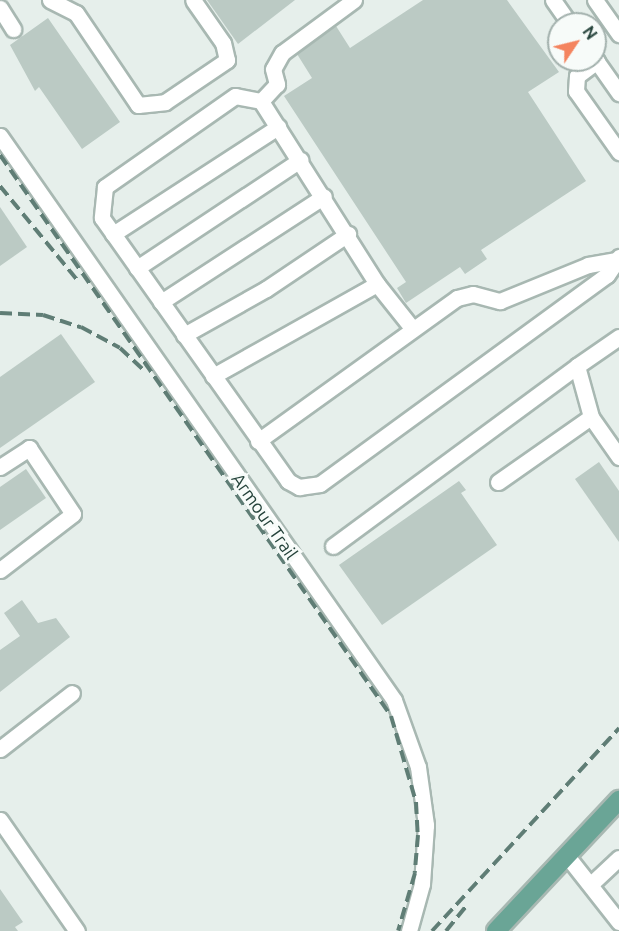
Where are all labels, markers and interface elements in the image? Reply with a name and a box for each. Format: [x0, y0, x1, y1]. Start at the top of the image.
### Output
north arrow [547, 12, 607, 72]
text: N [579, 23, 601, 43]
street label: Armour Trail [227, 469, 303, 563]

